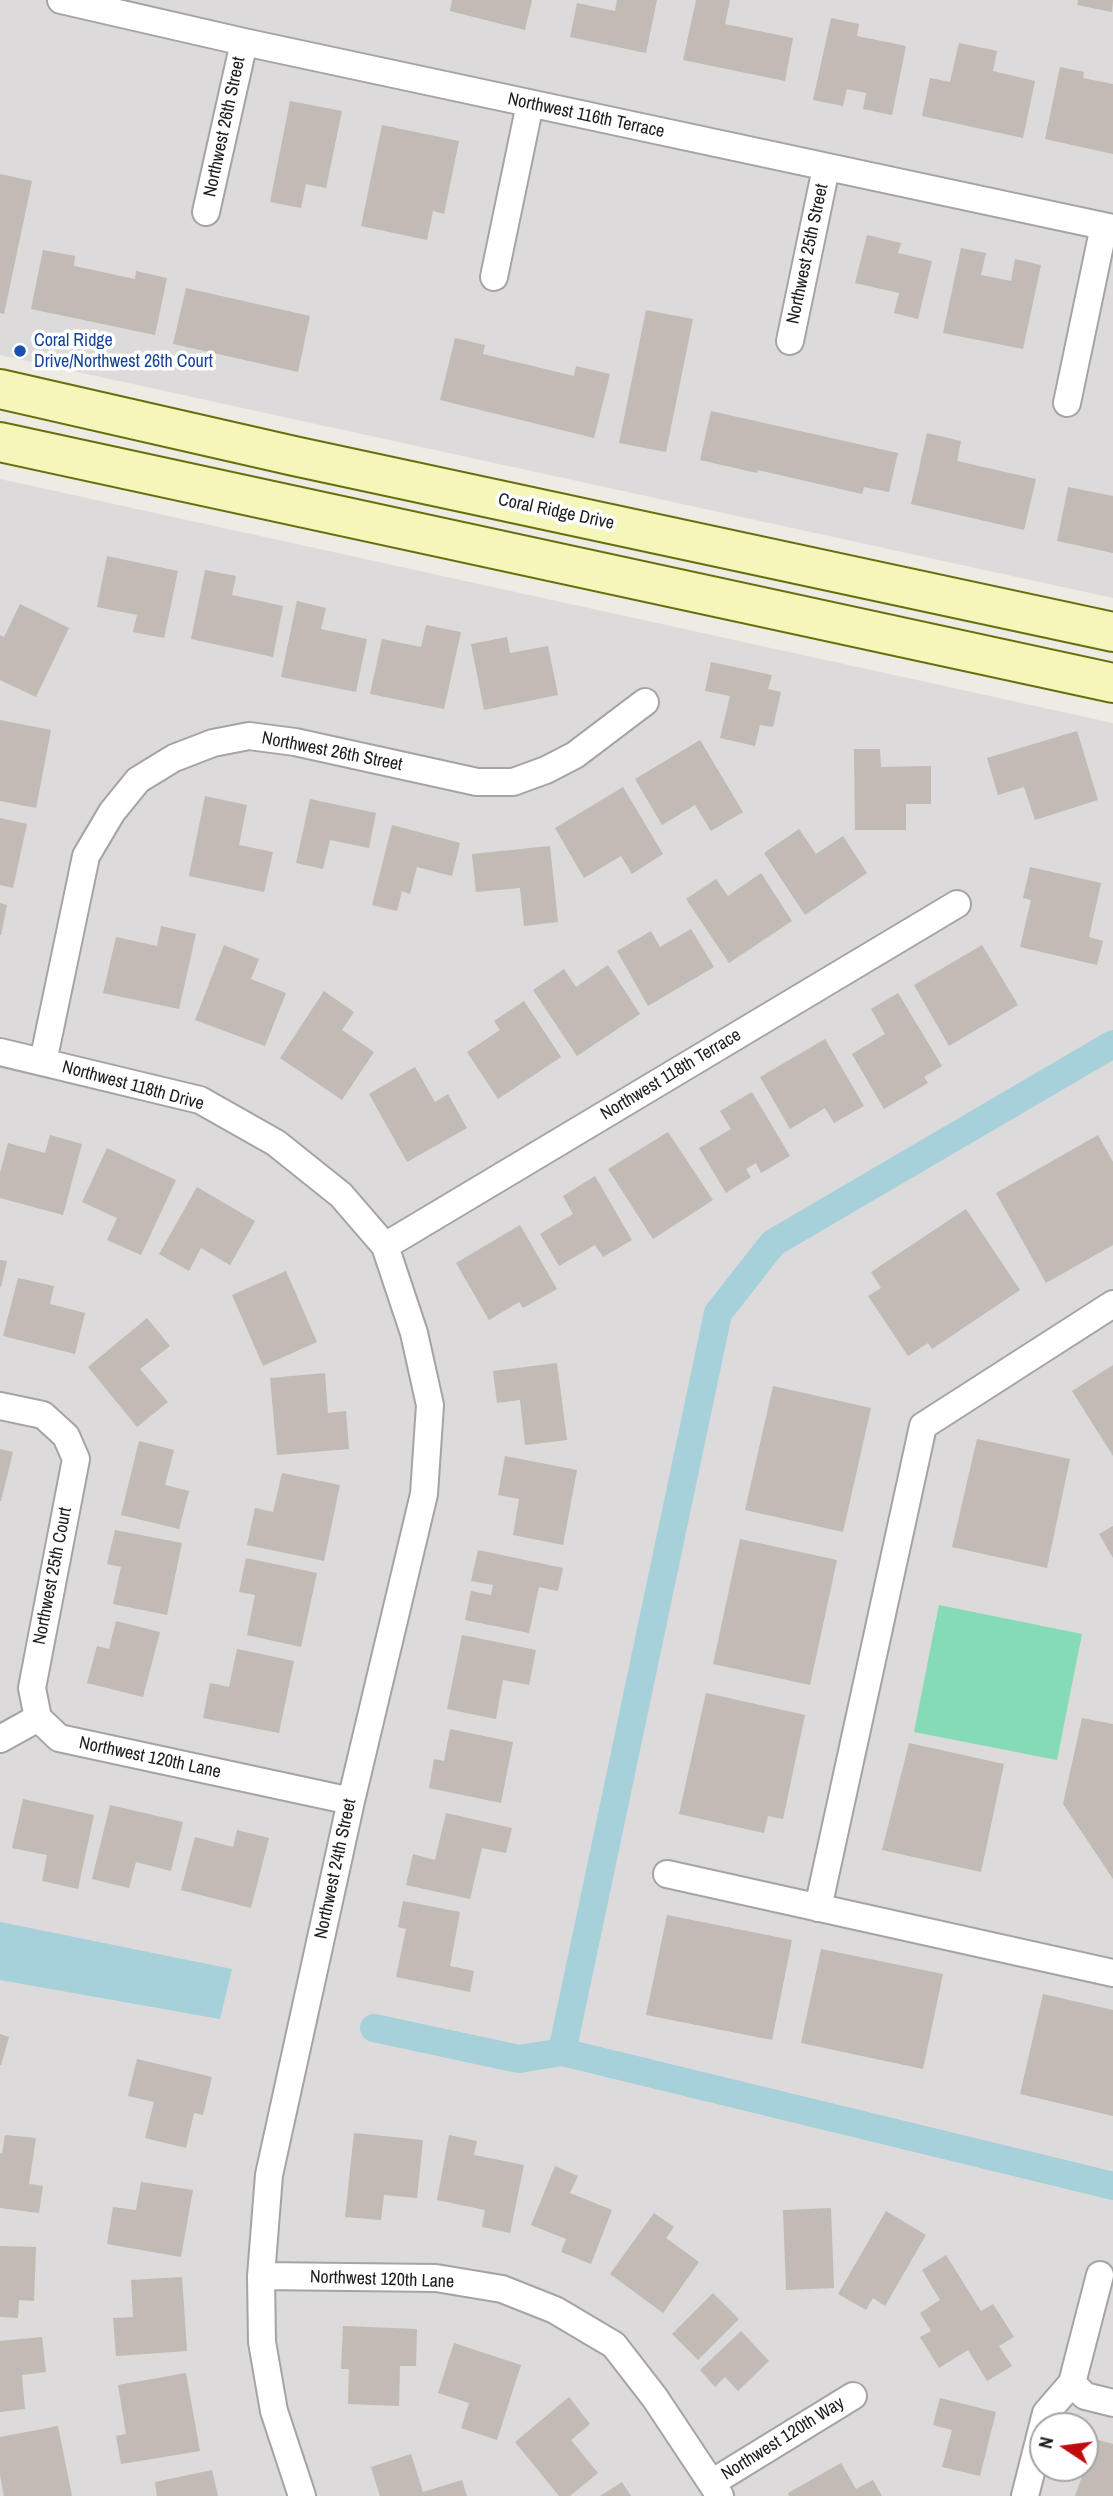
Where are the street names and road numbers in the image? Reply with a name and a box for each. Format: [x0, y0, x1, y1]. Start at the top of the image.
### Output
street label: Northwest 26th Street [200, 55, 250, 199]
street label: Northwest 116th Terrace [506, 89, 666, 143]
street label: Northwest 25th Street [783, 182, 833, 326]
street label: Coral Ridge Drive [496, 489, 616, 535]
street label: Northwest 26th Street [260, 728, 404, 776]
street label: Northwest 118th Terrace [597, 1025, 745, 1125]
street label: Northwest 118th Drive [60, 1057, 206, 1115]
street label: Northwest 25th Court [29, 1505, 77, 1647]
street label: Northwest 120th Lane [77, 1732, 223, 1784]
street label: Northwest 24th Street [311, 1797, 361, 1941]
street label: Northwest 120th Lane [309, 2267, 455, 2293]
street label: Northwest 120th Way [718, 2393, 848, 2485]

